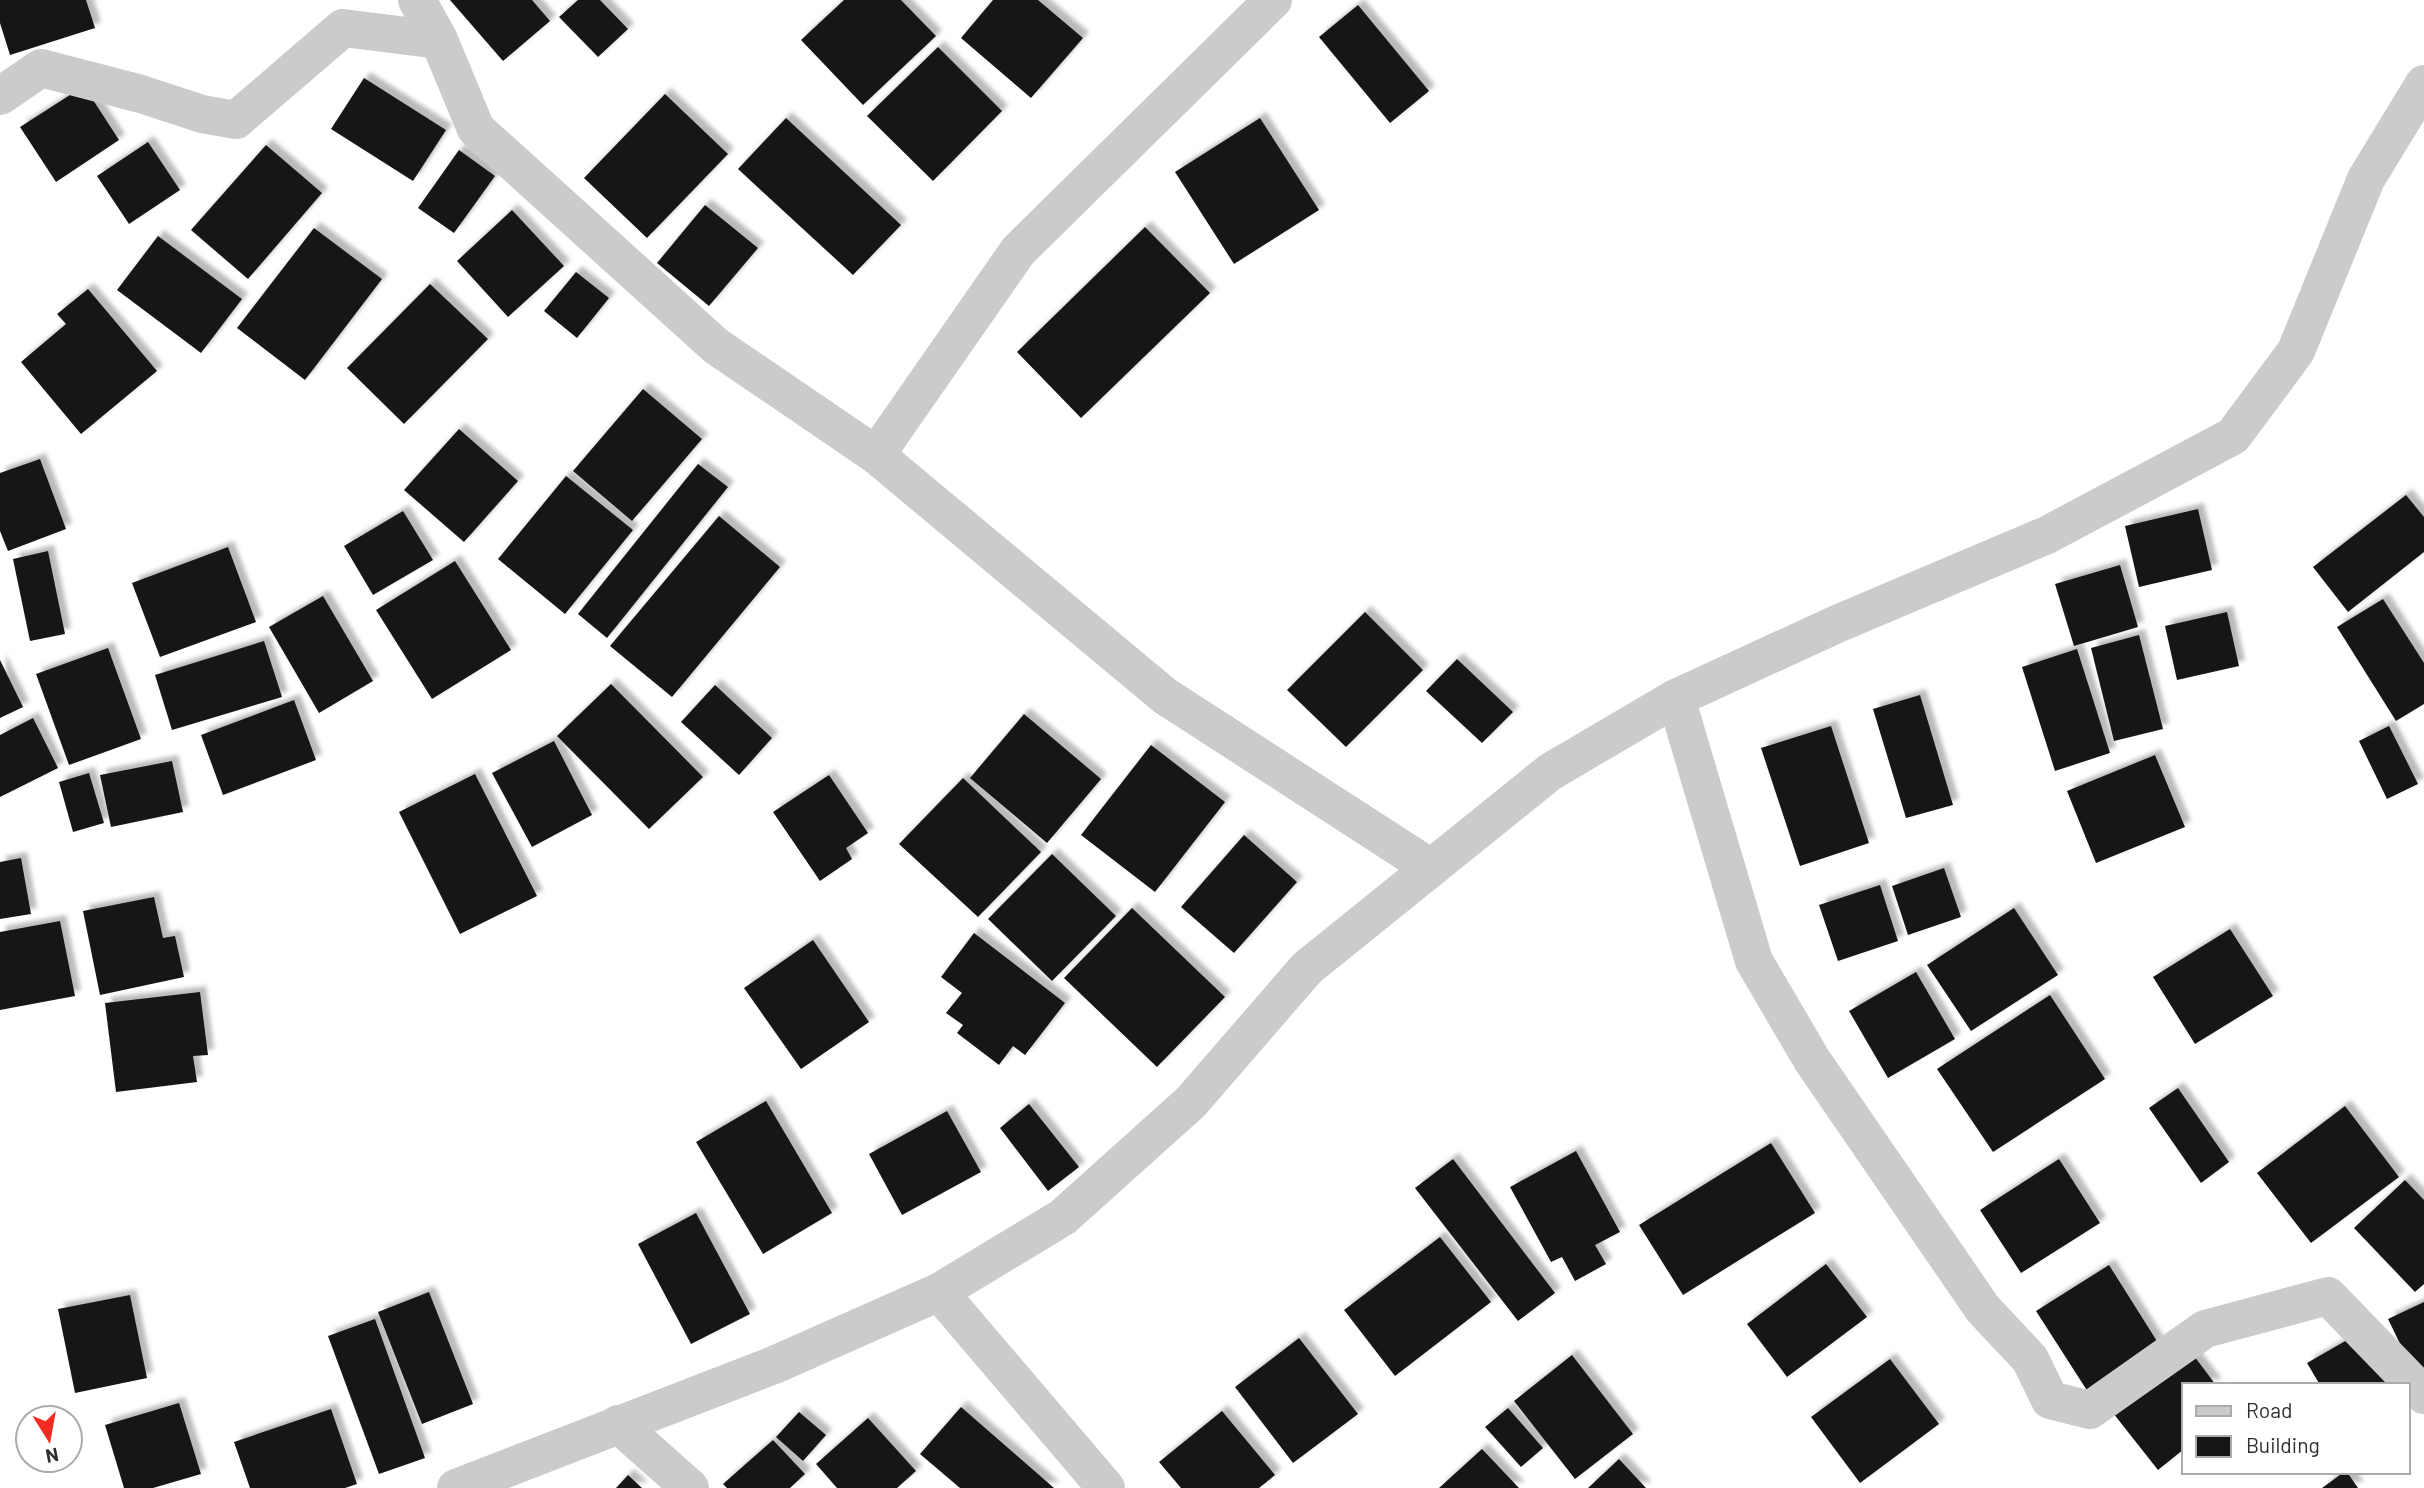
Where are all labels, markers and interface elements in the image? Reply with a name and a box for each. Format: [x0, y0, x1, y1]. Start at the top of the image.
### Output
legend [2182, 1383, 2410, 1474]
text: Road [2246, 1397, 2292, 1422]
north arrow [14, 1404, 84, 1474]
text: Building [2246, 1432, 2320, 1457]
text: N [44, 1444, 61, 1469]

